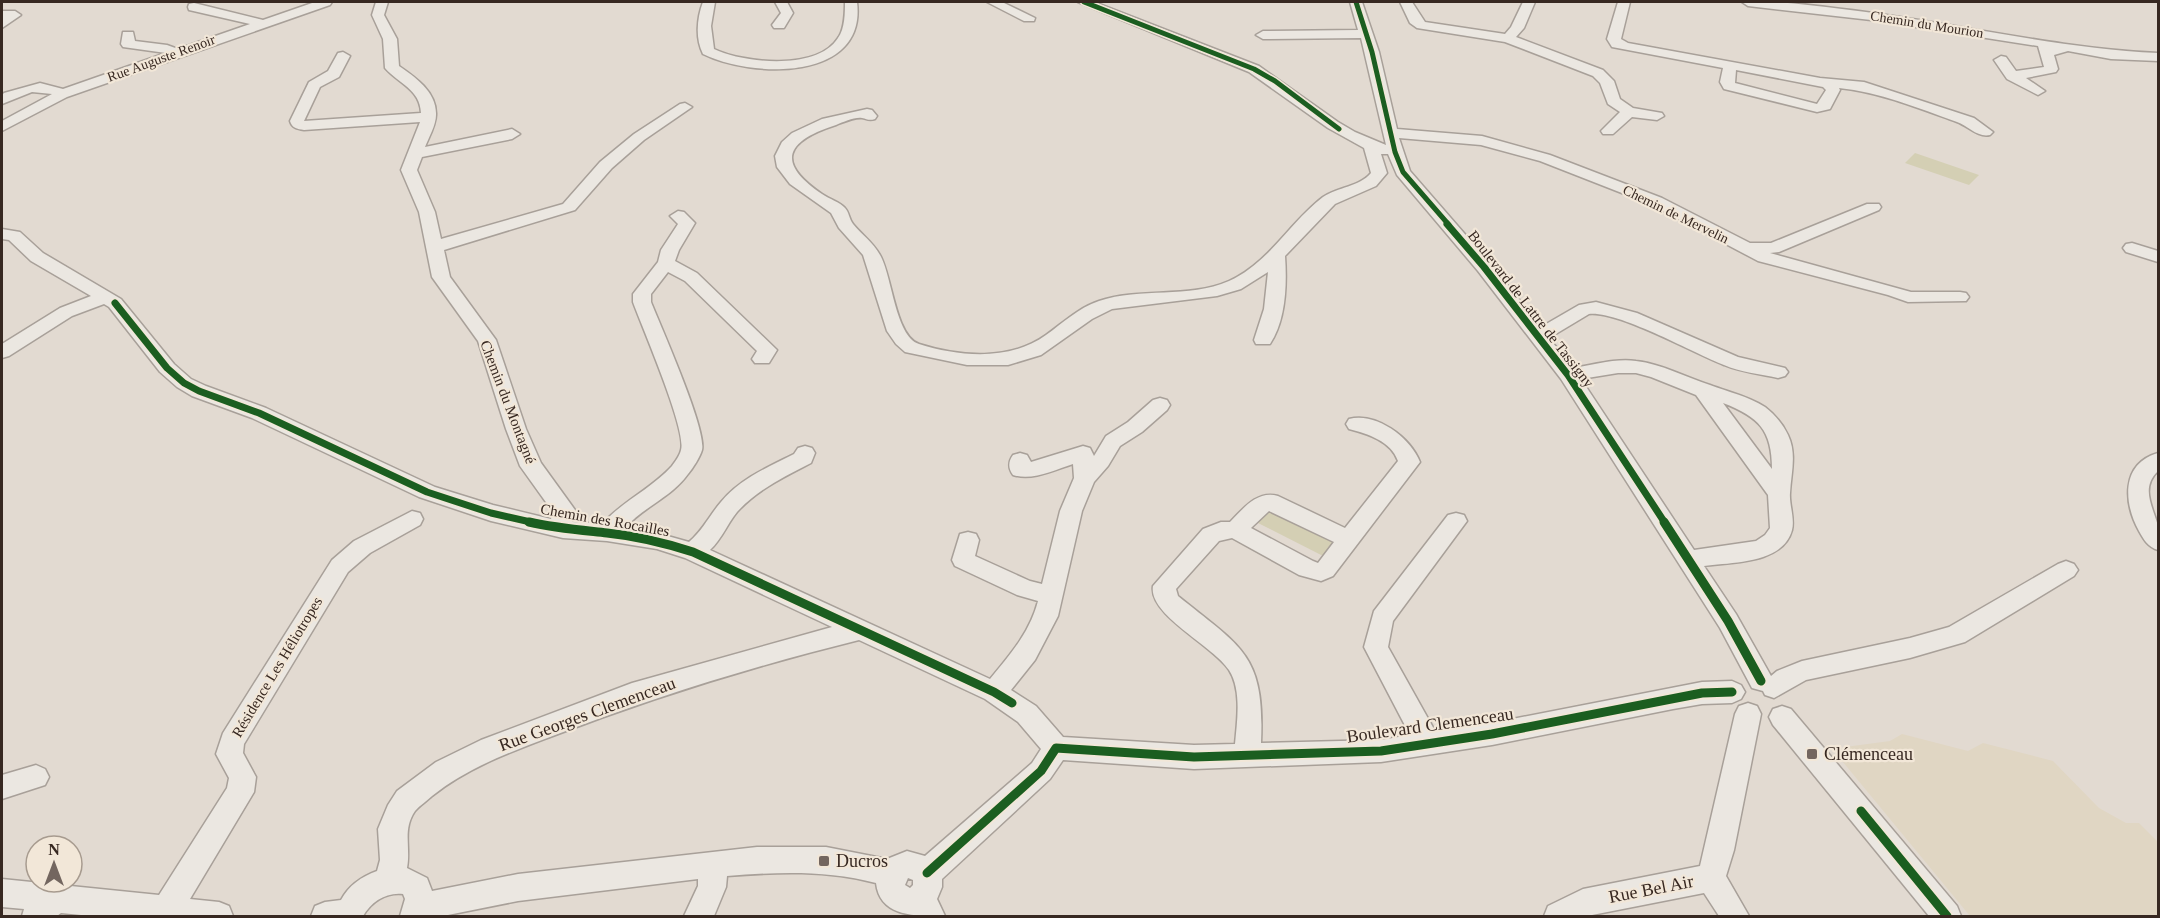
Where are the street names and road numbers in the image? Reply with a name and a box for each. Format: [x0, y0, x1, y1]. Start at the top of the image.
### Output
street label: Chemin du Mourion [1869, 8, 1985, 41]
street label: Rue Auguste Renoir [105, 32, 217, 85]
street label: Chemin de Mervelin [1620, 182, 1731, 247]
street label: Boulevard de Lattre de Tassigny [1465, 227, 1597, 391]
street label: Chemin du Montagné [477, 338, 539, 466]
street label: Chemin des Rocailles [539, 501, 671, 539]
street label: Résidence Les Héliotropes [229, 594, 325, 740]
street label: Rue Georges Clemenceau [496, 673, 678, 755]
street label: Boulevard Clemenceau [1345, 703, 1515, 747]
street label: Rue Bel Air [1607, 871, 1695, 907]

